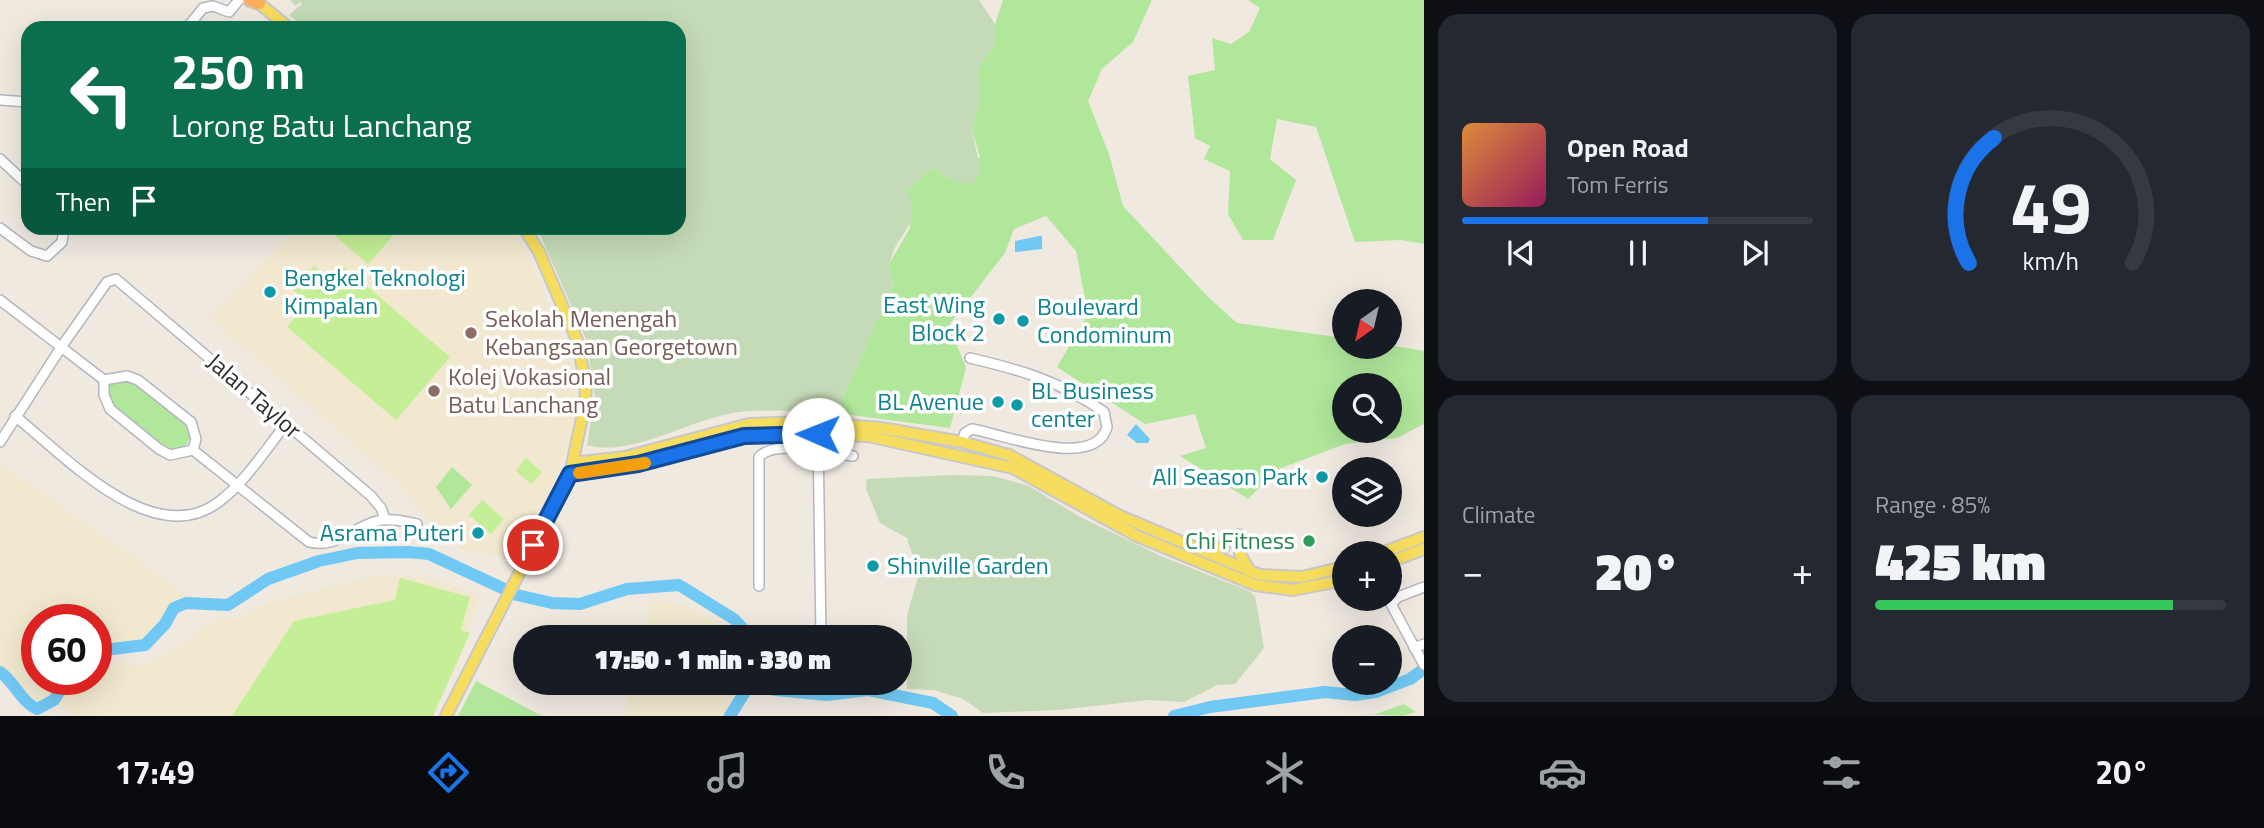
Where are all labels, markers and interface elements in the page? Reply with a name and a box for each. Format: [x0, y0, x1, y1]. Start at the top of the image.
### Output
text: 250 m [171, 33, 305, 108]
icon: left [56, 49, 147, 140]
text: Lorong Batu Lanchang [171, 101, 472, 149]
text: Open Road [1567, 128, 1689, 167]
text: 49 [2010, 152, 2091, 262]
text: Tom Ferris [1567, 167, 1668, 202]
text: Then [56, 182, 111, 221]
icon: arrive [125, 182, 163, 220]
icon: previous [1502, 234, 1540, 272]
icon: pause [1619, 234, 1657, 272]
icon: next [1736, 234, 1774, 272]
text: km/h [2022, 242, 2079, 280]
place label: Bengkel Teknologi Kimpalan [284, 259, 466, 323]
marker: Bengkel Teknologi Kimpalan [262, 284, 278, 300]
place label: East Wing Block 2 [883, 286, 985, 350]
place label: Boulevard Condominum [1037, 288, 1172, 352]
north arrow [1332, 289, 1402, 359]
map controls [1332, 289, 1402, 695]
place label: Sekolah Menengah Kebangsaan Georgetown [485, 300, 738, 364]
marker: East Wing Block 2 [991, 311, 1007, 327]
marker: Boulevard Condominum [1015, 313, 1031, 329]
marker: Sekolah Menengah Kebangsaan Georgetown [463, 325, 479, 341]
street label: Jalan Taylor [199, 344, 310, 447]
place label: Kolej Vokasional Batu Lanchang [448, 358, 611, 422]
place label: BL Business center [1031, 372, 1154, 436]
button: search [1332, 373, 1402, 443]
marker: Kolej Vokasional Batu Lanchang [426, 383, 442, 399]
place label: BL Avenue [877, 383, 984, 419]
marker: BL Avenue [990, 394, 1006, 410]
position arrow [781, 397, 855, 471]
marker: BL Business center [1009, 397, 1025, 413]
button: layers [1332, 457, 1402, 527]
place label: All Season Park [1152, 458, 1308, 494]
marker: All Season Park [1314, 469, 1330, 485]
text: Range · 85% [1875, 487, 1990, 522]
text: Climate [1462, 497, 1535, 532]
place label: Asrama Puteri [320, 514, 464, 550]
pin [503, 515, 563, 575]
text: 425 km [1875, 521, 2046, 600]
place label: Chi Fitness [1185, 522, 1295, 558]
marker: Asrama Puteri [470, 525, 486, 541]
icon: arrive [514, 526, 552, 564]
text: 20° [1595, 531, 1680, 610]
marker: Chi Fitness [1301, 533, 1317, 549]
button: + [1332, 541, 1402, 611]
text: − [1462, 542, 1483, 600]
text: + [1792, 542, 1813, 600]
place label: Shinville Garden [887, 547, 1049, 583]
marker: Shinville Garden [865, 558, 881, 574]
speed limit sign: 60 [21, 604, 112, 695]
button: − [1332, 625, 1402, 695]
text: 17:50 · 1 min · 330 m [594, 640, 831, 679]
text: 17:49 [115, 748, 195, 796]
icon: directions [424, 748, 473, 797]
icon: music [703, 748, 752, 797]
icon: phone [981, 748, 1030, 797]
icon: climate [1260, 748, 1309, 797]
icon: car [1538, 748, 1587, 797]
icon: filters [1817, 748, 1866, 797]
text: 20° [2095, 748, 2149, 796]

